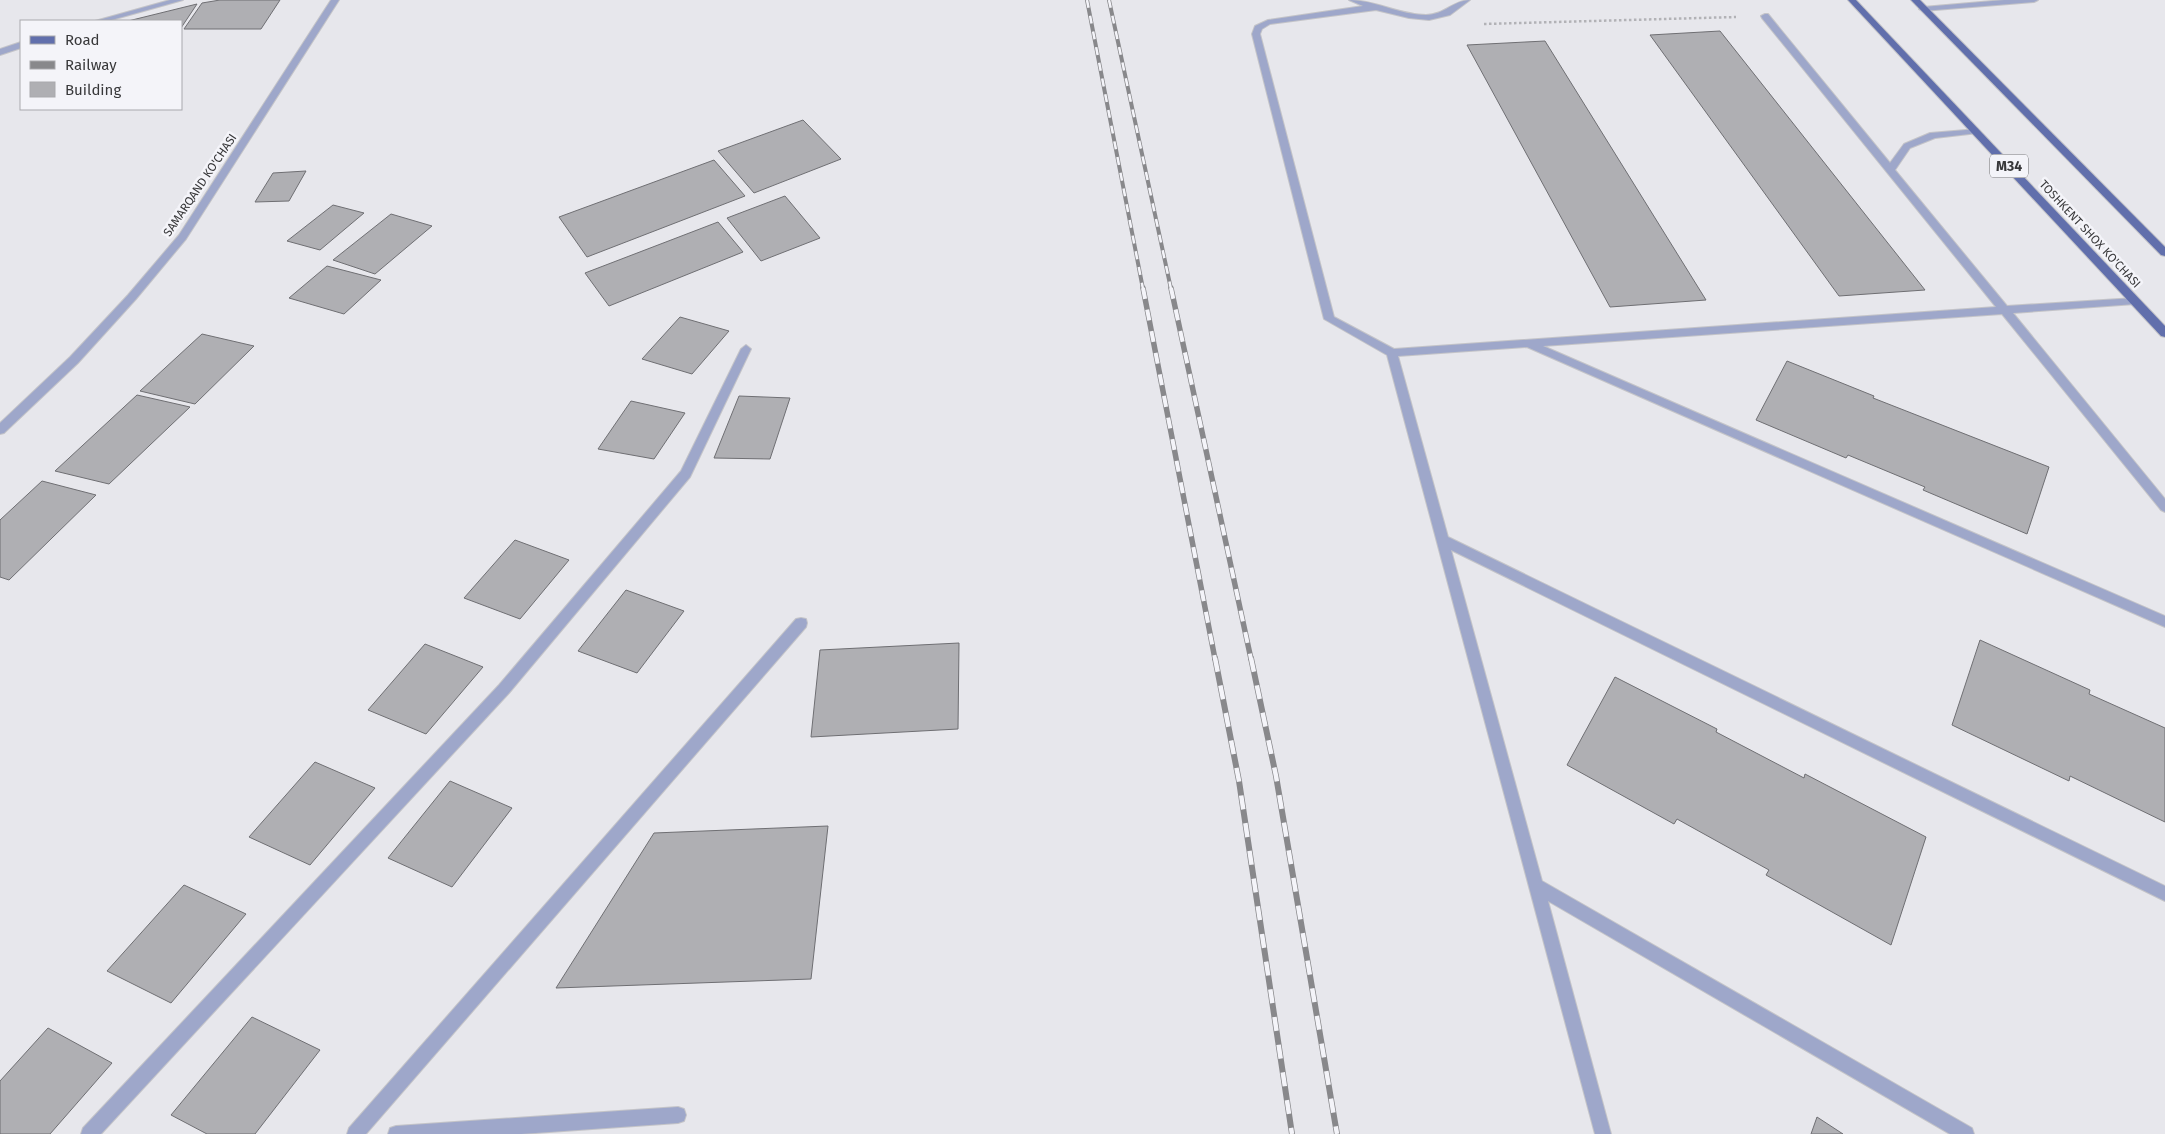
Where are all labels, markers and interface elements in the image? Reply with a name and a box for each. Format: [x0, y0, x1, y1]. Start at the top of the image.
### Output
legend [20, 20, 182, 110]
text: Road [65, 31, 100, 49]
text: Railway [65, 56, 117, 74]
text: Building [65, 81, 121, 99]
street label: SAMARQAND KO'CHASI [160, 131, 240, 239]
road number: M34 [1990, 154, 2028, 178]
street label: TOSHKENT SHOX KO'CHASI [2036, 177, 2144, 291]

